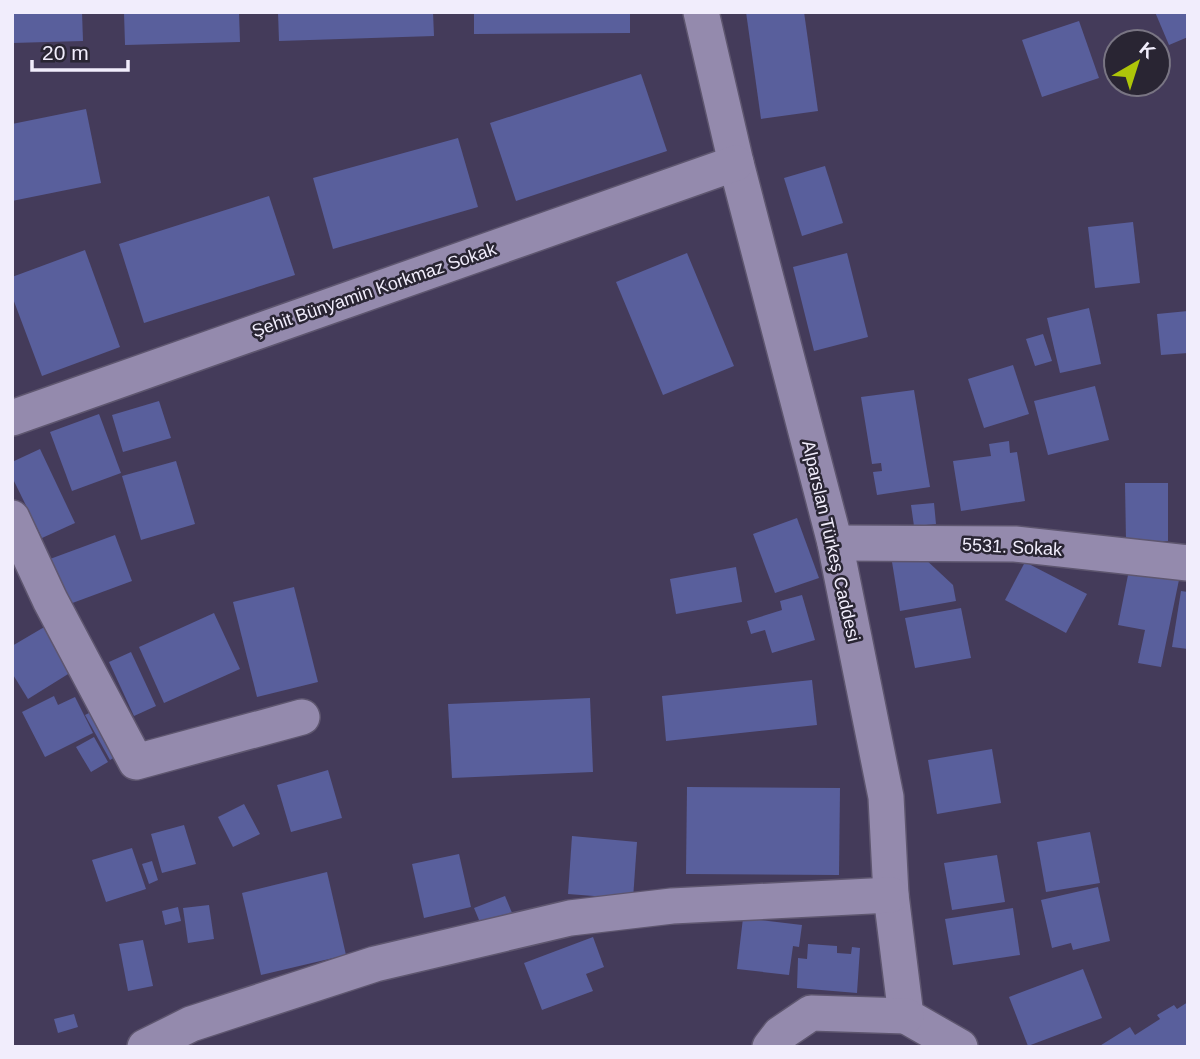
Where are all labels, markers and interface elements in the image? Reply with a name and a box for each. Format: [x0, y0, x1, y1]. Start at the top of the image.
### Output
scale bar [32, 28, 128, 72]
north arrow [1102, 28, 1172, 98]
text: K [1135, 38, 1160, 63]
text: 20 m [42, 41, 89, 64]
street label: Şehit Bünyamin Korkmaz Sokak [249, 238, 500, 341]
street label: Alparslan Türkeş Caddesi [798, 438, 864, 644]
street label: 5531. Sokak [962, 534, 1063, 560]

